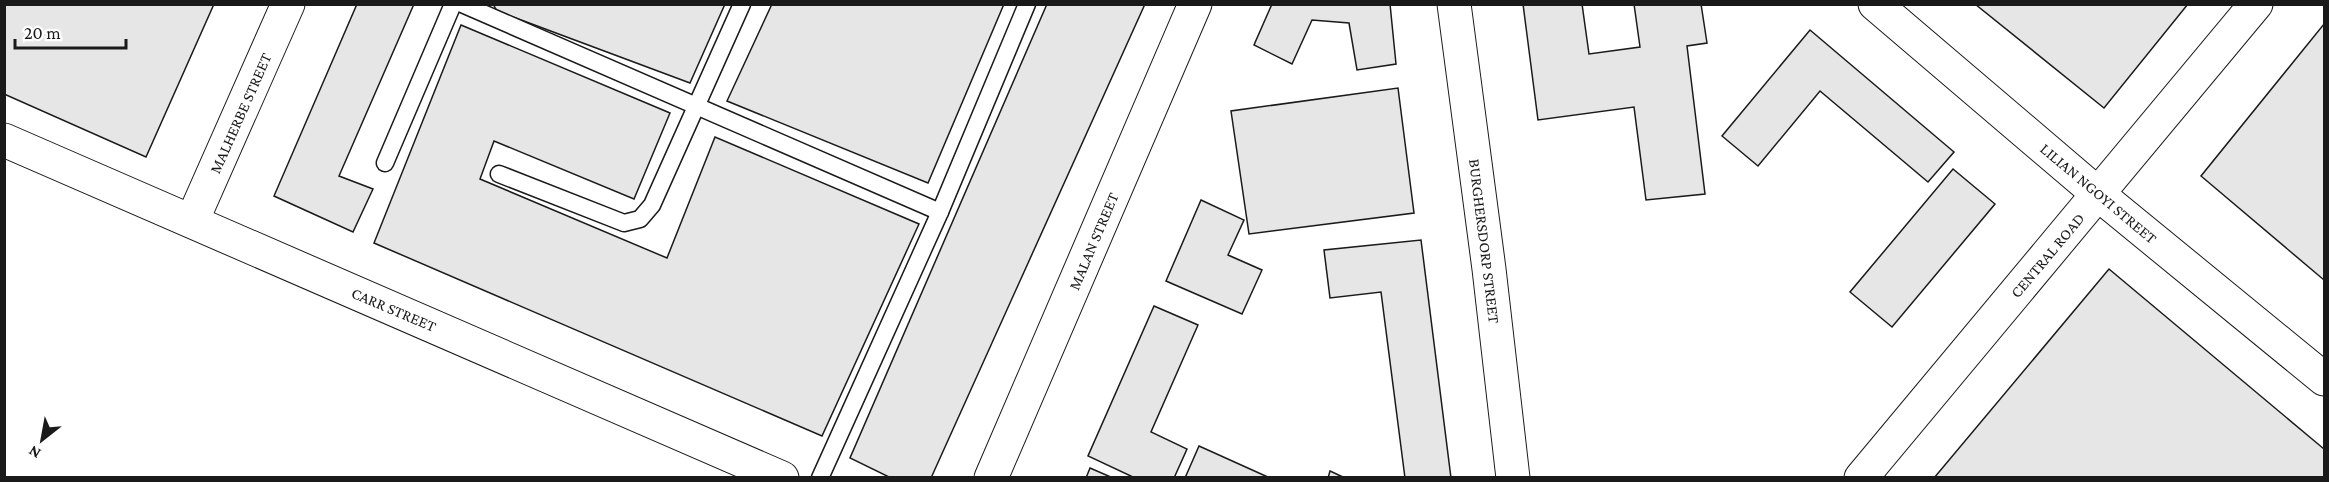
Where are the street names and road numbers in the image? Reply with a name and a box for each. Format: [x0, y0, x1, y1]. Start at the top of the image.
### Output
street label: MALHERBE STREET [206, 50, 275, 176]
street label: LILIAN NGOYI STREET [2037, 140, 2160, 247]
street label: BURGHERSDORP STREET [1466, 158, 1503, 325]
street label: MALAN STREET [1065, 190, 1122, 292]
street label: CENTRAL ROAD [2007, 210, 2088, 301]
street label: CARR STREET [349, 284, 439, 335]

